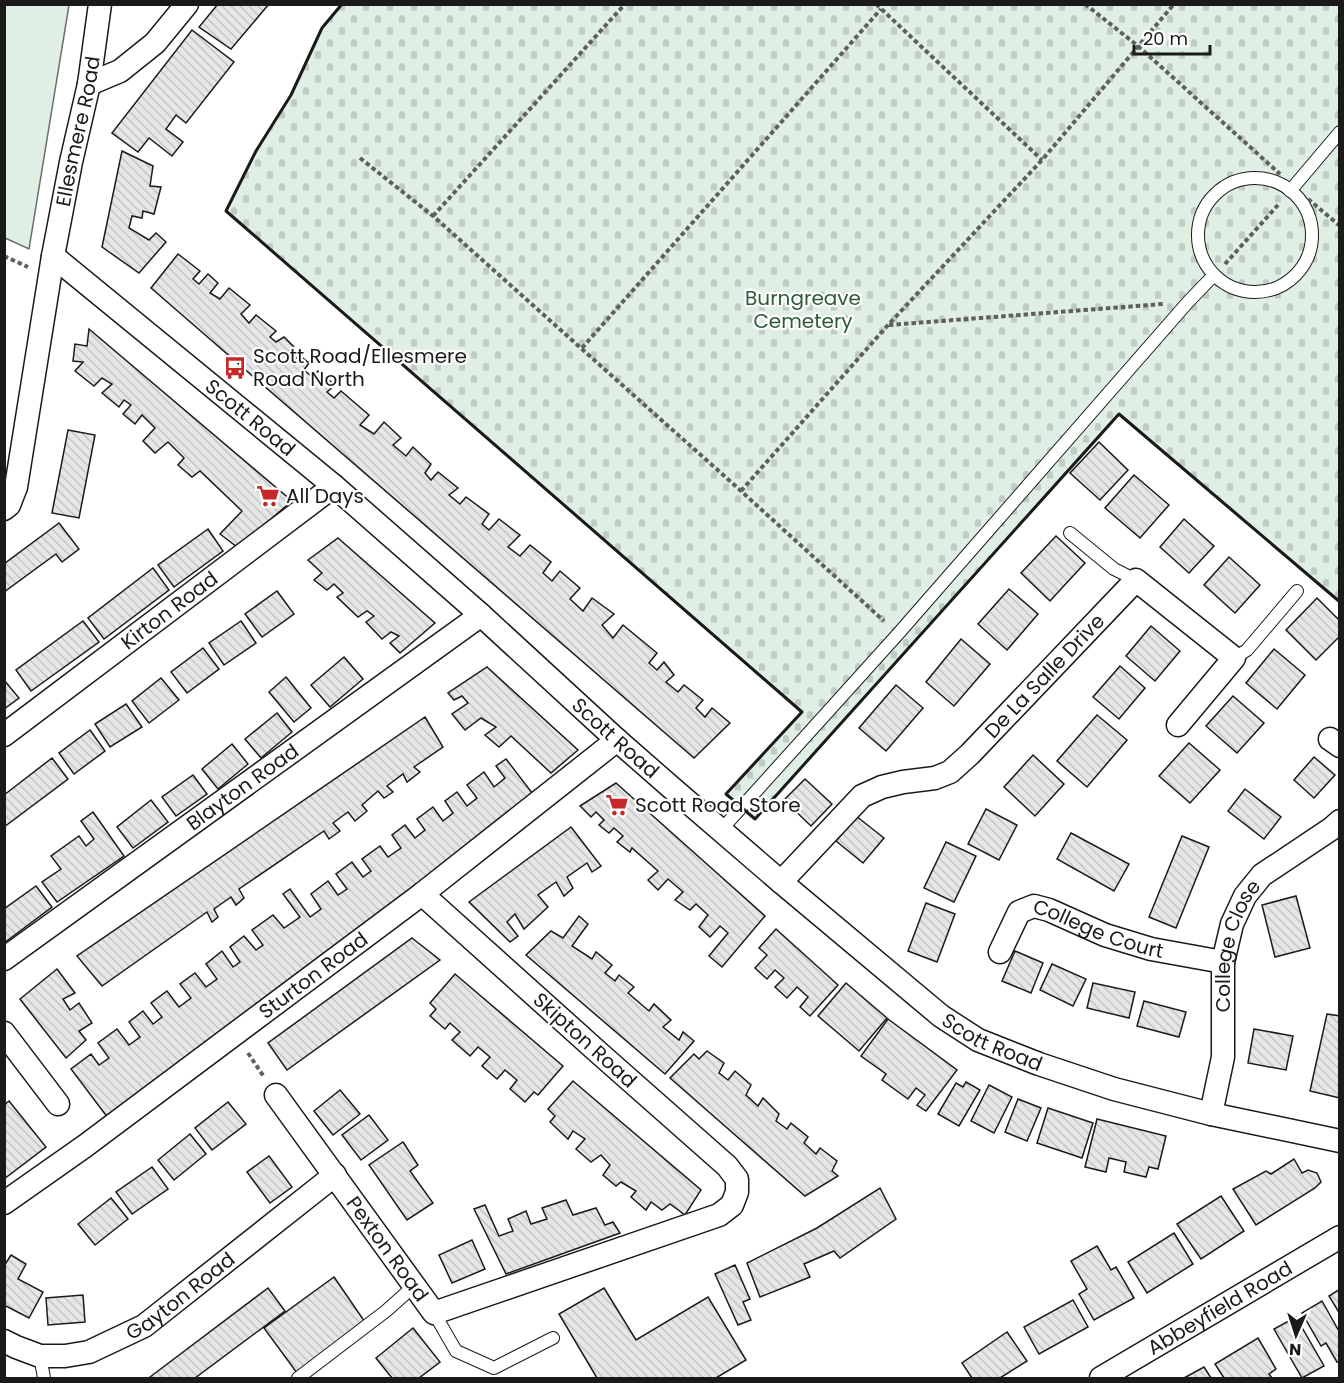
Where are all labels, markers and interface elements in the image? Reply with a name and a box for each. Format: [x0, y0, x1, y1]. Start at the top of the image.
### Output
scale bar [1134, 18, 1210, 56]
text: 20 m [1143, 26, 1188, 51]
street label: Ellesmere Road [49, 54, 107, 209]
park label: Burngreave Cemetery [745, 284, 861, 335]
place label: Scott Road/Ellesmere Road North [253, 342, 467, 393]
bus stop icon: Scott Road/Ellesmere Road North [222, 355, 248, 381]
street label: Scott Road [199, 372, 301, 463]
place label: All Days [286, 482, 364, 510]
supermarket icon: All Days [255, 483, 281, 509]
street label: Kirton Road [115, 565, 223, 656]
street label: De La Salle Drive [978, 607, 1111, 744]
street label: Scott Road [566, 691, 665, 785]
street label: Blayton Road [181, 737, 304, 837]
place label: Scott Road Store [635, 791, 801, 819]
supermarket icon: Scott Road Store [604, 792, 630, 818]
street label: College Close [1209, 873, 1267, 1012]
street label: College Court [1030, 892, 1166, 965]
street label: Sturton Road [253, 925, 373, 1025]
street label: Skipton Road [527, 986, 643, 1094]
street label: Scott Road [936, 1006, 1047, 1078]
street label: Pexton Road [340, 1190, 435, 1307]
street label: Gayton Road [121, 1245, 241, 1347]
street label: Abbeyfield Road [1142, 1254, 1298, 1362]
north arrow [1266, 1305, 1326, 1365]
text: N [1289, 1338, 1302, 1361]

